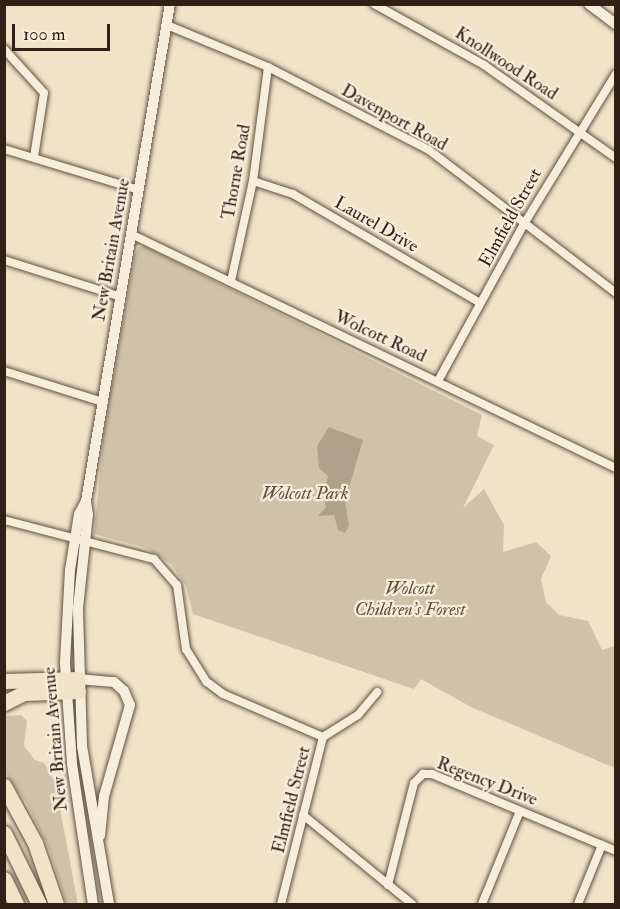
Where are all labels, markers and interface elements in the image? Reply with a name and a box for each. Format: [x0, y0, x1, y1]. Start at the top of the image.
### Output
scale bar [15, 12, 112, 50]
text: 100 m [23, 23, 66, 46]
street label: Knollwood Road [451, 23, 561, 105]
street label: Davenport Road [337, 80, 451, 156]
street label: Thorne Road [218, 123, 256, 221]
street label: Elmfield Street [475, 165, 547, 271]
street label: New Britain Avenue [89, 177, 135, 323]
street label: Laurel Drive [330, 192, 422, 258]
street label: Wolcott Road [331, 306, 429, 368]
park label: Wolcott Park [261, 483, 349, 505]
park label: Wolcott Children's Forest [355, 579, 465, 622]
street label: New Britain Avenue [39, 666, 73, 812]
street label: Elmfield Street [268, 744, 316, 856]
street label: Regency Drive [434, 753, 540, 811]

